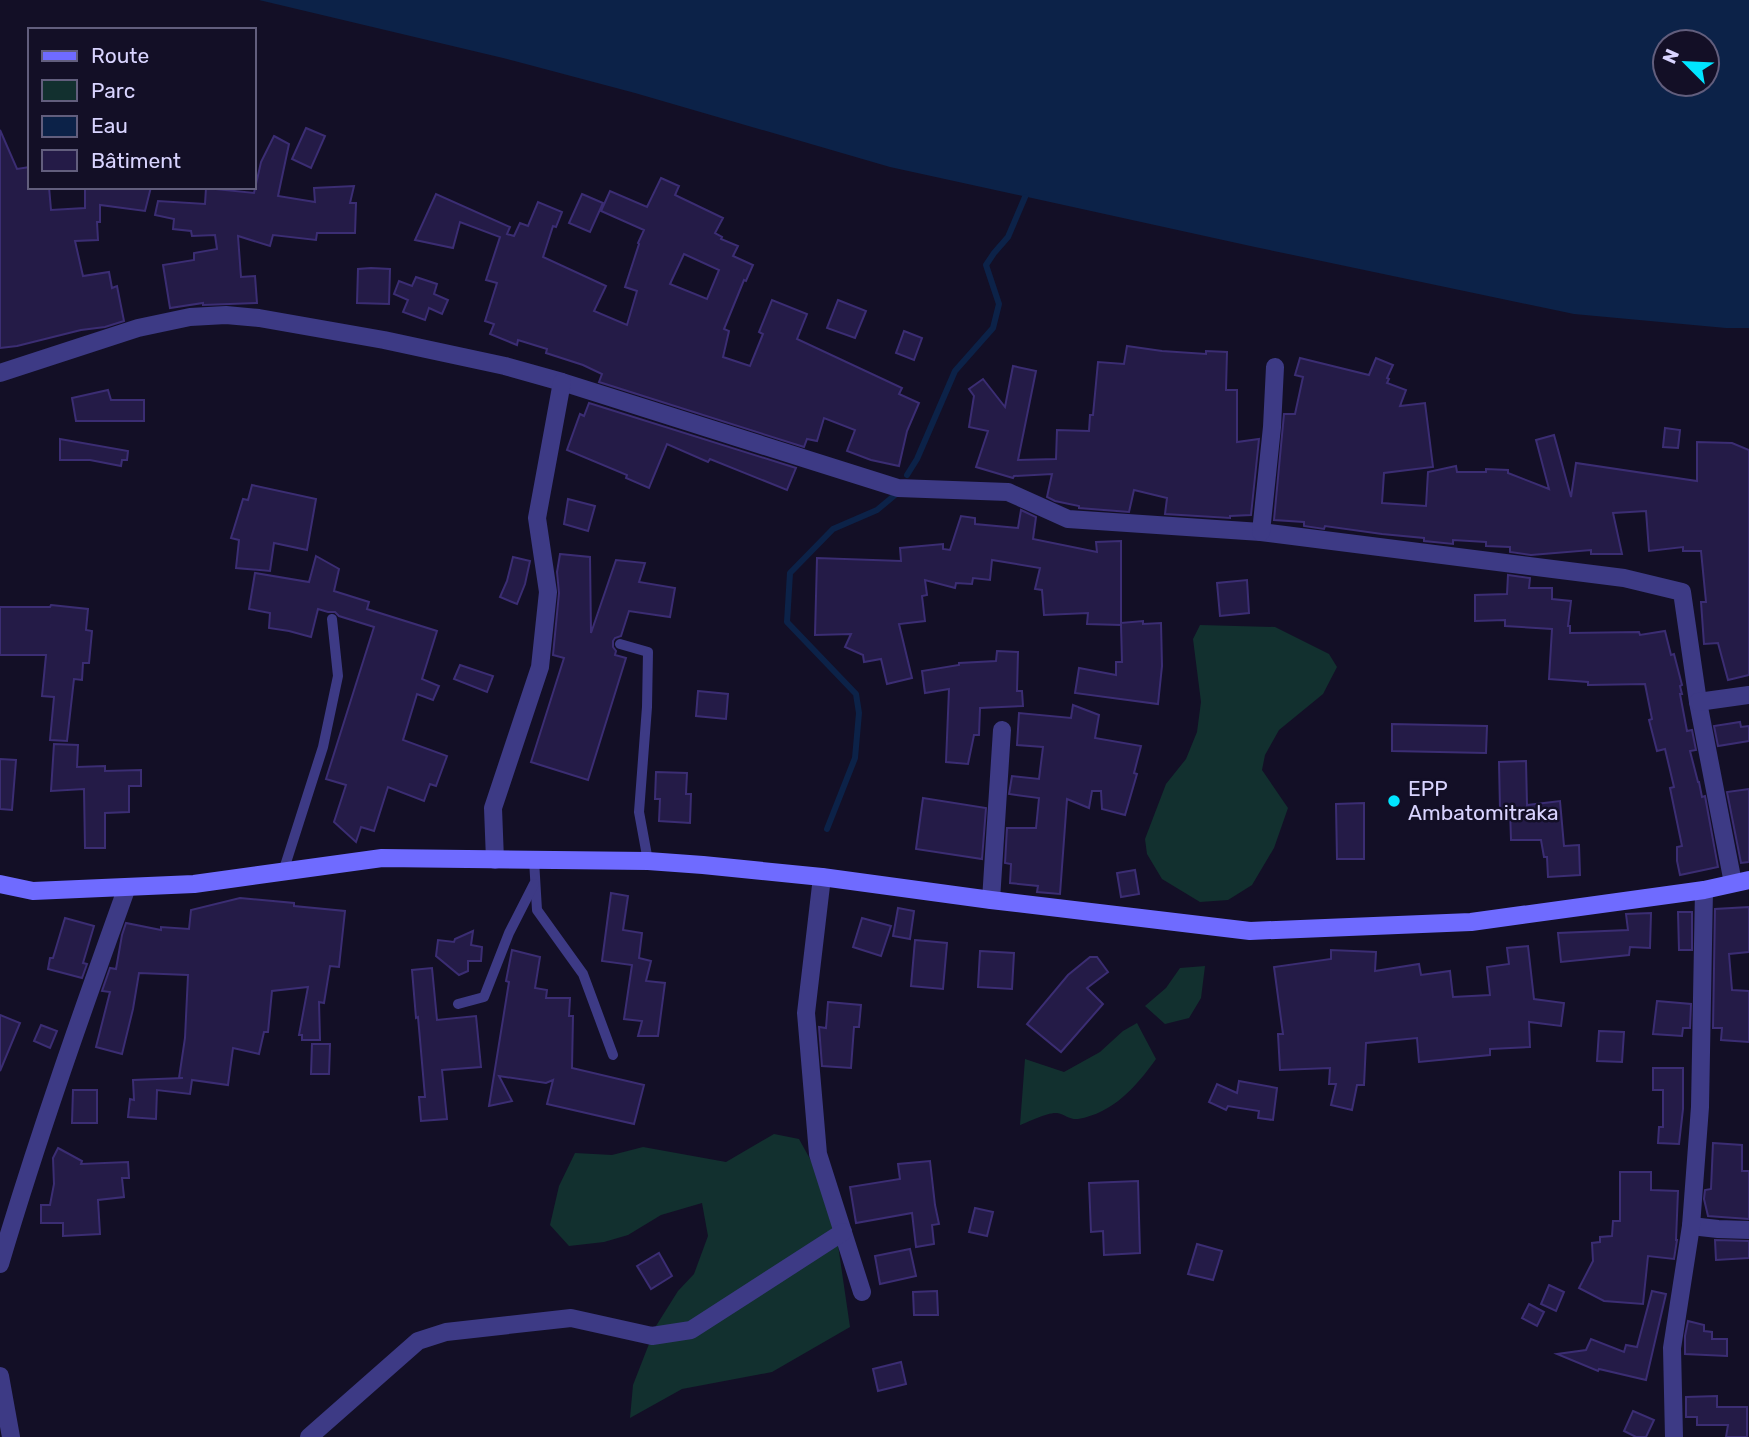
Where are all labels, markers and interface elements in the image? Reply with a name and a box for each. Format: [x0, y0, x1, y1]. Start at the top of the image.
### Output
legend [28, 28, 256, 189]
north arrow [1651, 28, 1721, 98]
text: Route [91, 43, 149, 68]
text: N [1658, 45, 1684, 67]
text: Parc [91, 78, 135, 103]
text: Eau [91, 113, 128, 138]
text: Bâtiment [91, 148, 181, 173]
place label: EPP Ambatomitraka [1408, 776, 1559, 825]
marker: EPP Ambatomitraka [1386, 793, 1402, 809]

